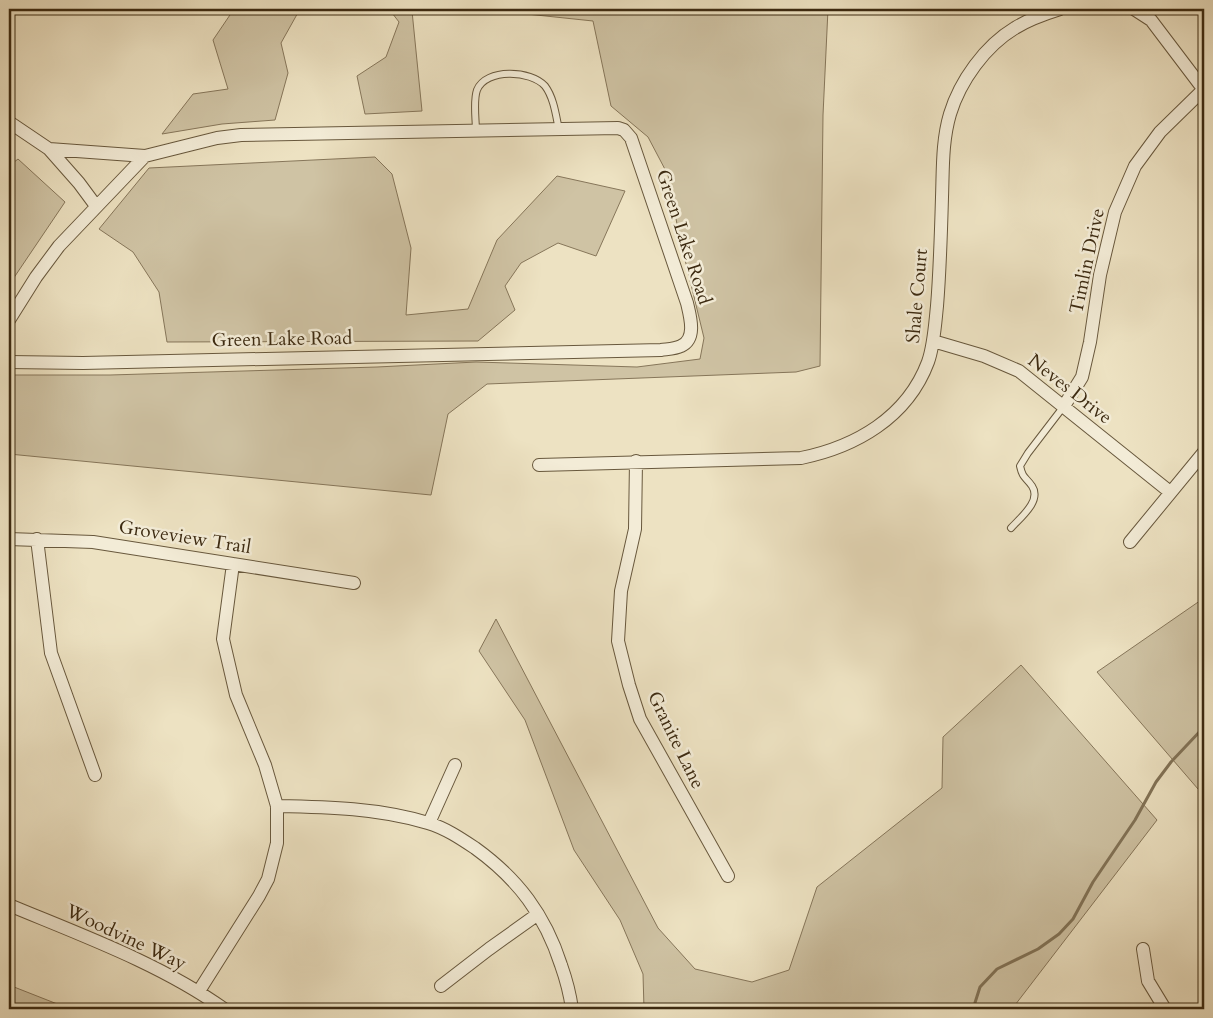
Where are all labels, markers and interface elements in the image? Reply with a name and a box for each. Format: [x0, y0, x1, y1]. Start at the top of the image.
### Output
street label: Green Lake Road [650, 166, 718, 308]
street label: Timlin Drive [1063, 206, 1111, 316]
street label: Shale Court [900, 248, 934, 344]
street label: Green Lake Road [212, 325, 352, 353]
street label: Neves Drive [1022, 348, 1118, 430]
street label: Groveview Trail [117, 514, 253, 560]
street label: Granite Lane [641, 687, 711, 793]
street label: Woodvine Way [61, 897, 191, 976]

